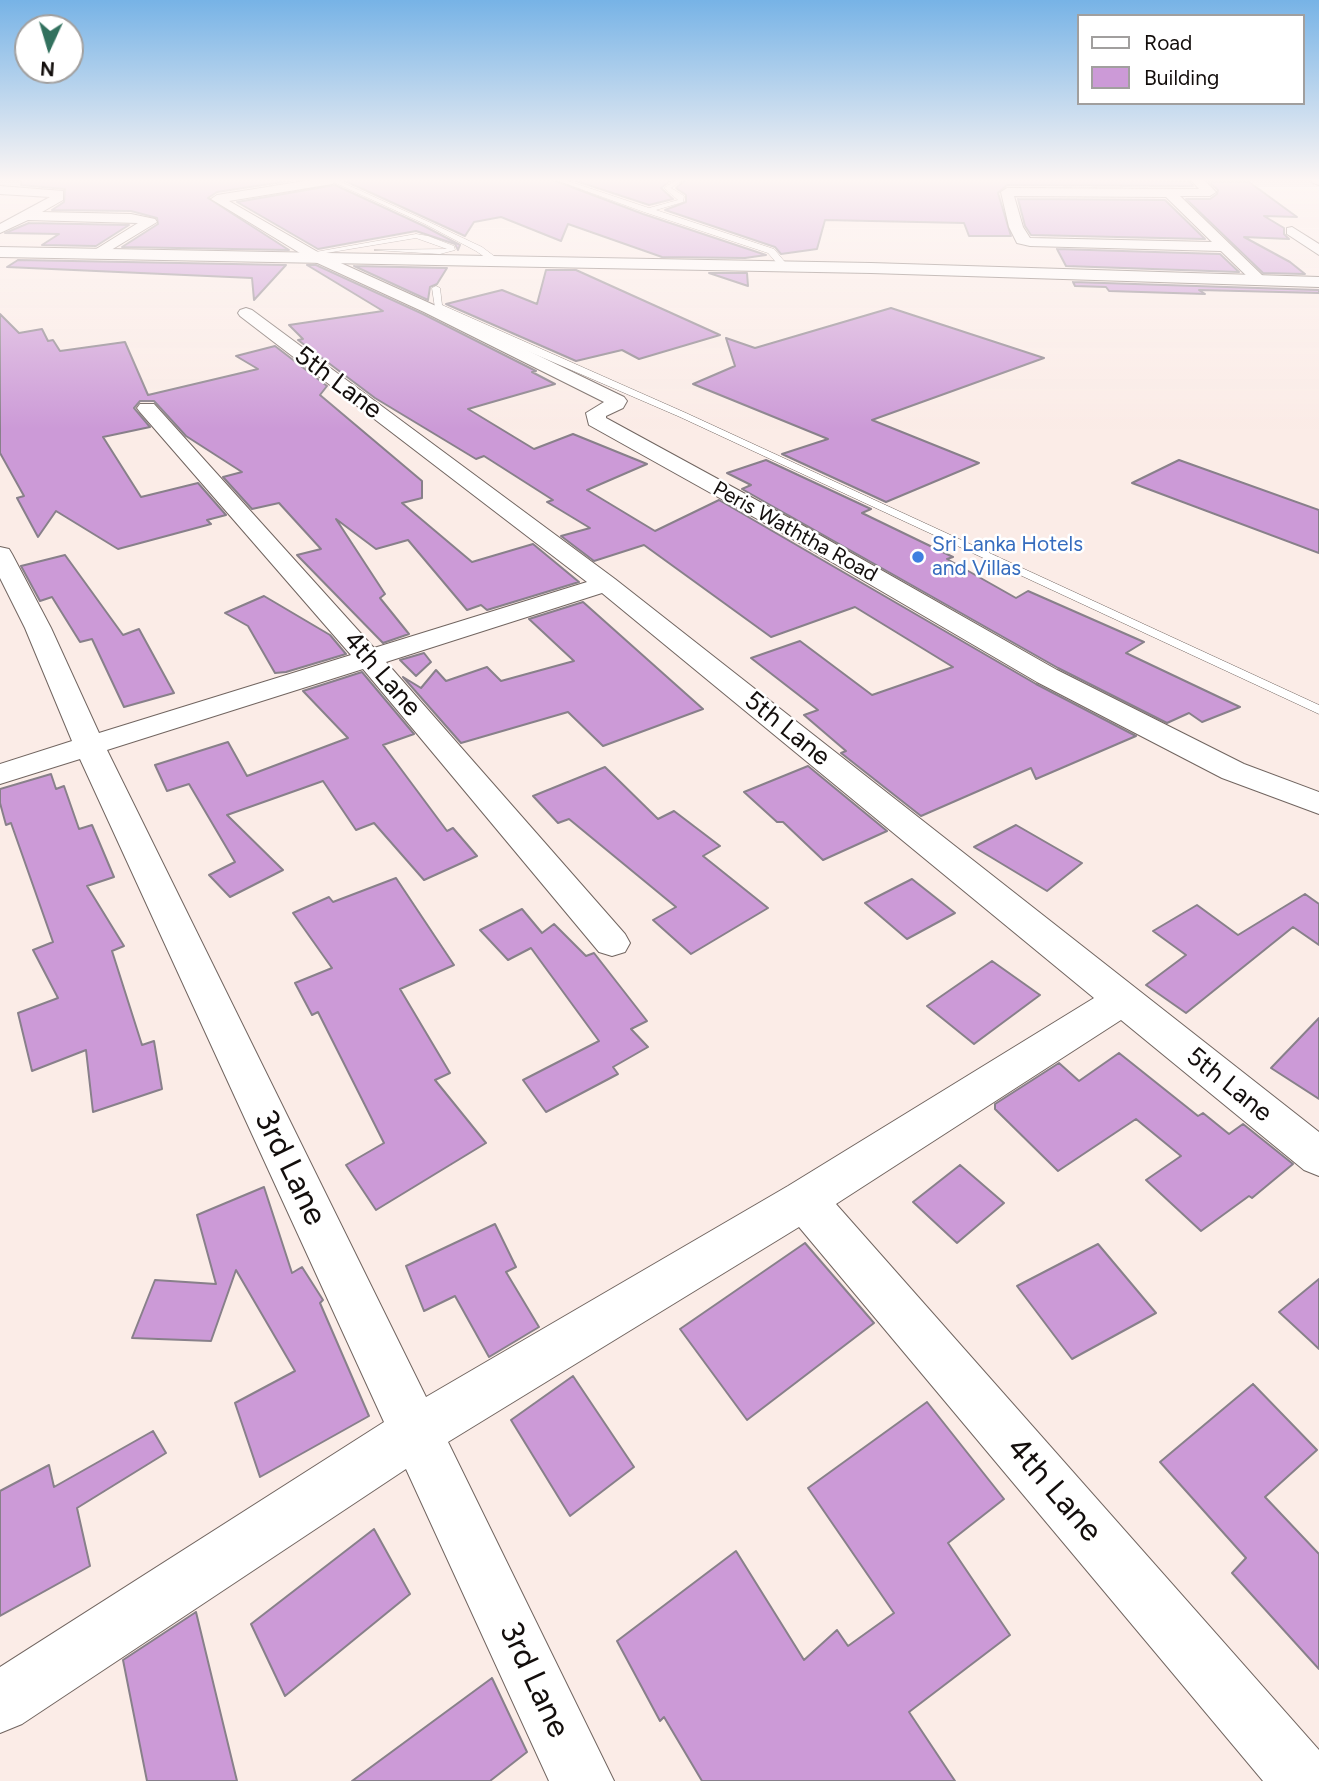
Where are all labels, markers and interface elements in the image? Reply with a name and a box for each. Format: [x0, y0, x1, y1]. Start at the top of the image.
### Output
north arrow [14, 14, 84, 84]
legend [1078, 14, 1305, 105]
text: Road [1144, 30, 1192, 55]
text: N [40, 56, 56, 80]
text: Building [1144, 65, 1219, 90]
street label: 5th Lane [288, 340, 388, 426]
street label: Peris Waththa Road [708, 476, 882, 588]
place label: Sri Lanka Hotels and Villas [932, 532, 1083, 582]
marker: Sri Lanka Hotels and Villas [910, 549, 926, 565]
street label: 4th Lane [337, 625, 427, 723]
street label: 5th Lane [738, 685, 836, 773]
street label: 5th Lane [1180, 1041, 1278, 1129]
street label: 3rd Lane [246, 1104, 334, 1232]
street label: 4th Lane [998, 1430, 1110, 1550]
street label: 3rd Lane [491, 1616, 577, 1744]

